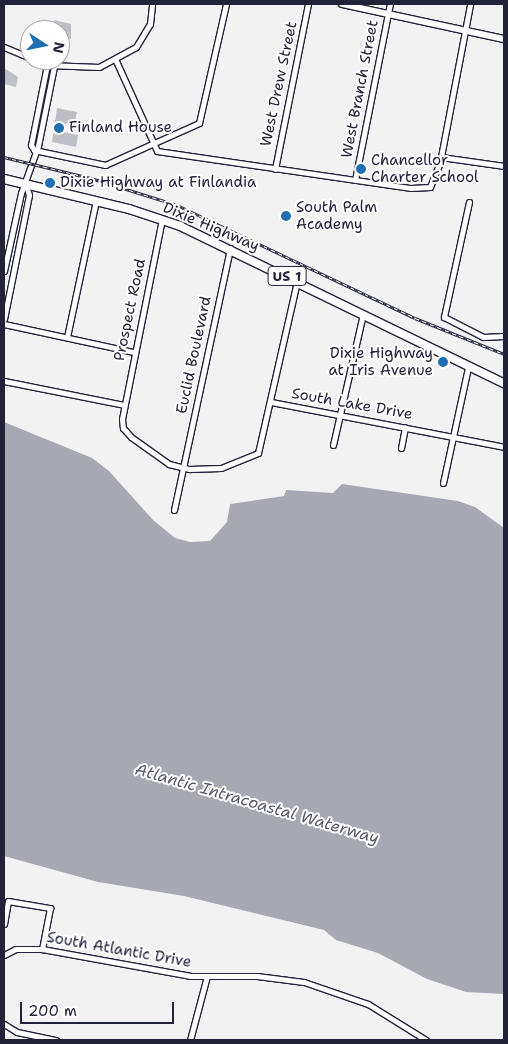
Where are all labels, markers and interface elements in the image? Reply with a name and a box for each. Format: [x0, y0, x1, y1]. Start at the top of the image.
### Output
street label: West Branch Street [338, 18, 382, 160]
north arrow [20, 20, 70, 70]
street label: West Drew Street [257, 20, 301, 148]
text: N [49, 41, 69, 55]
place label: Finland House [69, 119, 172, 137]
marker: Finland House [53, 122, 65, 134]
place label: Chancellor Charter School [371, 151, 479, 186]
marker: Chancellor Charter School [355, 163, 367, 175]
place label: Dixie Highway at Finlandia [60, 174, 256, 192]
marker: Dixie Highway at Finlandia [44, 177, 56, 189]
place label: South Palm Academy [296, 198, 377, 233]
street label: Dixie Highway [160, 199, 262, 255]
marker: South Palm Academy [280, 210, 292, 222]
street label: Prospect Road [110, 257, 150, 363]
road number: US 1 [267, 264, 307, 288]
street label: Euclid Boulevard [173, 295, 215, 415]
place label: Dixie Highway at Iris Avenue [328, 344, 433, 379]
marker: Dixie Highway at Iris Avenue [437, 356, 449, 368]
street label: South Lake Drive [290, 385, 414, 423]
water label: Atlantic Intracoastal Waterway [133, 760, 381, 848]
street label: South Atlantic Drive [45, 928, 193, 972]
scale bar [22, 992, 176, 1024]
text: 200 m [28, 1001, 77, 1021]

